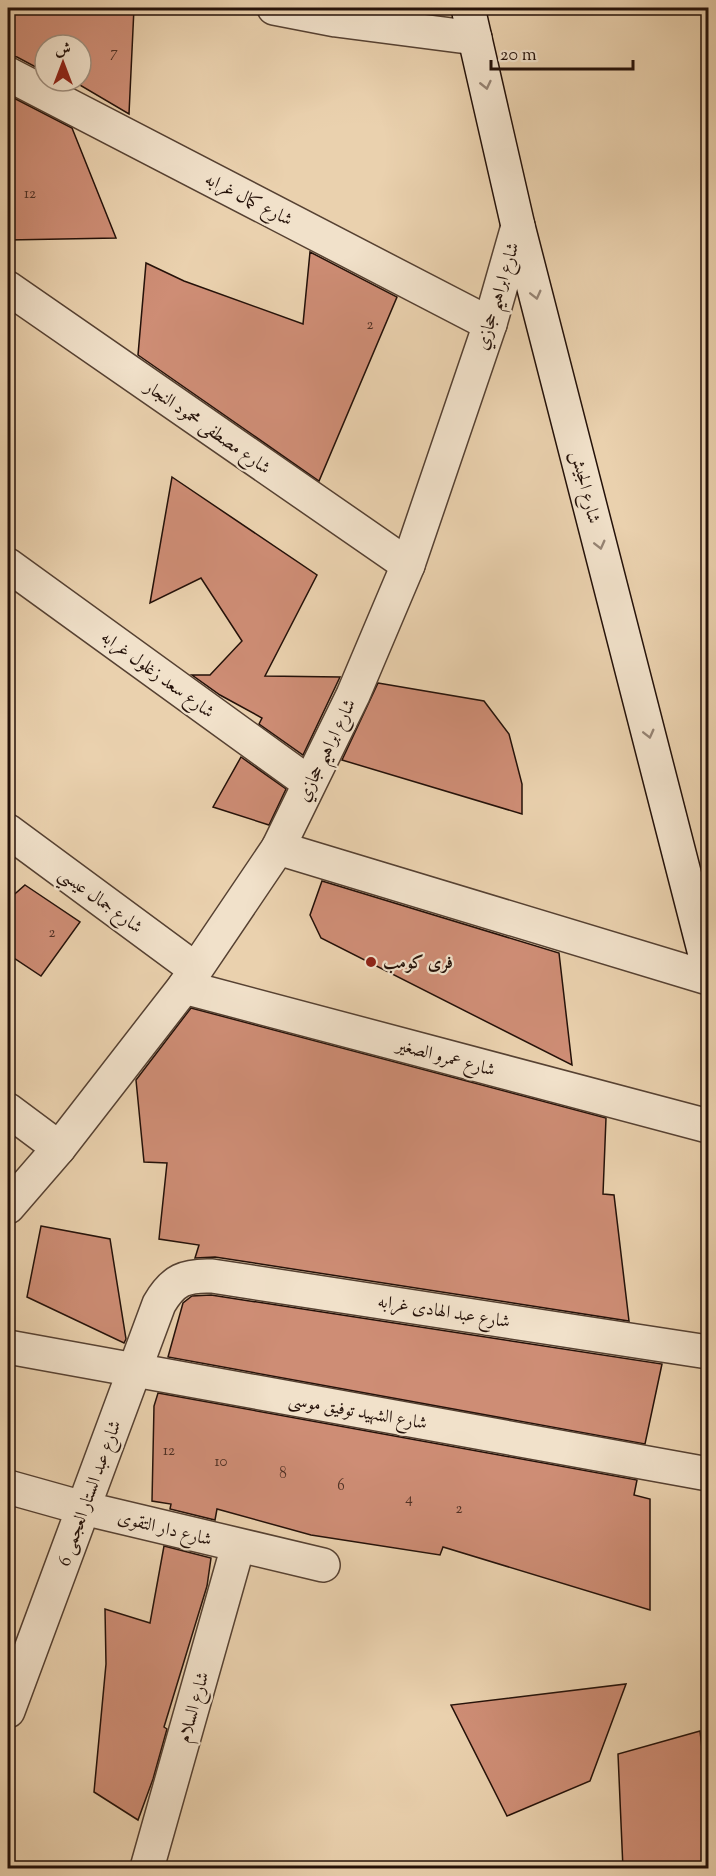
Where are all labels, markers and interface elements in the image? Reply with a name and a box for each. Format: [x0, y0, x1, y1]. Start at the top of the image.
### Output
north arrow [33, 33, 93, 93]
scale bar [491, 33, 634, 71]
text: ش [55, 39, 71, 62]
house number: 7 [110, 43, 118, 64]
text: 20 m [500, 43, 537, 69]
one-way arrow [479, 80, 492, 90]
street label: شارع كمال غرابه [200, 168, 296, 234]
house number: 12 [24, 184, 36, 205]
street label: شارع ابراهيم حجازي [470, 240, 530, 354]
one-way arrow [529, 289, 541, 300]
house number: 2 [366, 315, 374, 336]
street label: شارع مصطفى محمود النجار [137, 374, 275, 482]
street label: شارع الجيش [562, 448, 606, 527]
one-way arrow [593, 540, 606, 550]
street label: شارع سعد زغلول غرابه [95, 626, 219, 726]
street label: شارع ابراهيم حجازي [292, 695, 367, 808]
one-way arrow [641, 729, 654, 739]
street label: شارع جمال عيسي [51, 862, 147, 943]
house number: 2 [48, 923, 56, 944]
place label: فرى كومب [383, 951, 453, 977]
marker: فرى كومب [364, 955, 378, 969]
street label: شارع عمرو الصغير [391, 1033, 498, 1085]
street label: شارع عبد الهادى غرابه [376, 1290, 512, 1336]
street label: شارع الشهيد توفيق موسى [286, 1388, 429, 1438]
street label: شارع عبد الستار العجمى 6 [52, 1417, 129, 1570]
house number: 12 [163, 1441, 175, 1462]
house number: 10 [215, 1452, 228, 1473]
house number: 8 [279, 1464, 287, 1485]
house number: 6 [337, 1476, 345, 1497]
house number: 4 [405, 1489, 413, 1510]
house number: 2 [455, 1499, 463, 1520]
street label: شارع دار التقوى [115, 1506, 214, 1554]
street label: شارع السلام [172, 1669, 218, 1746]

